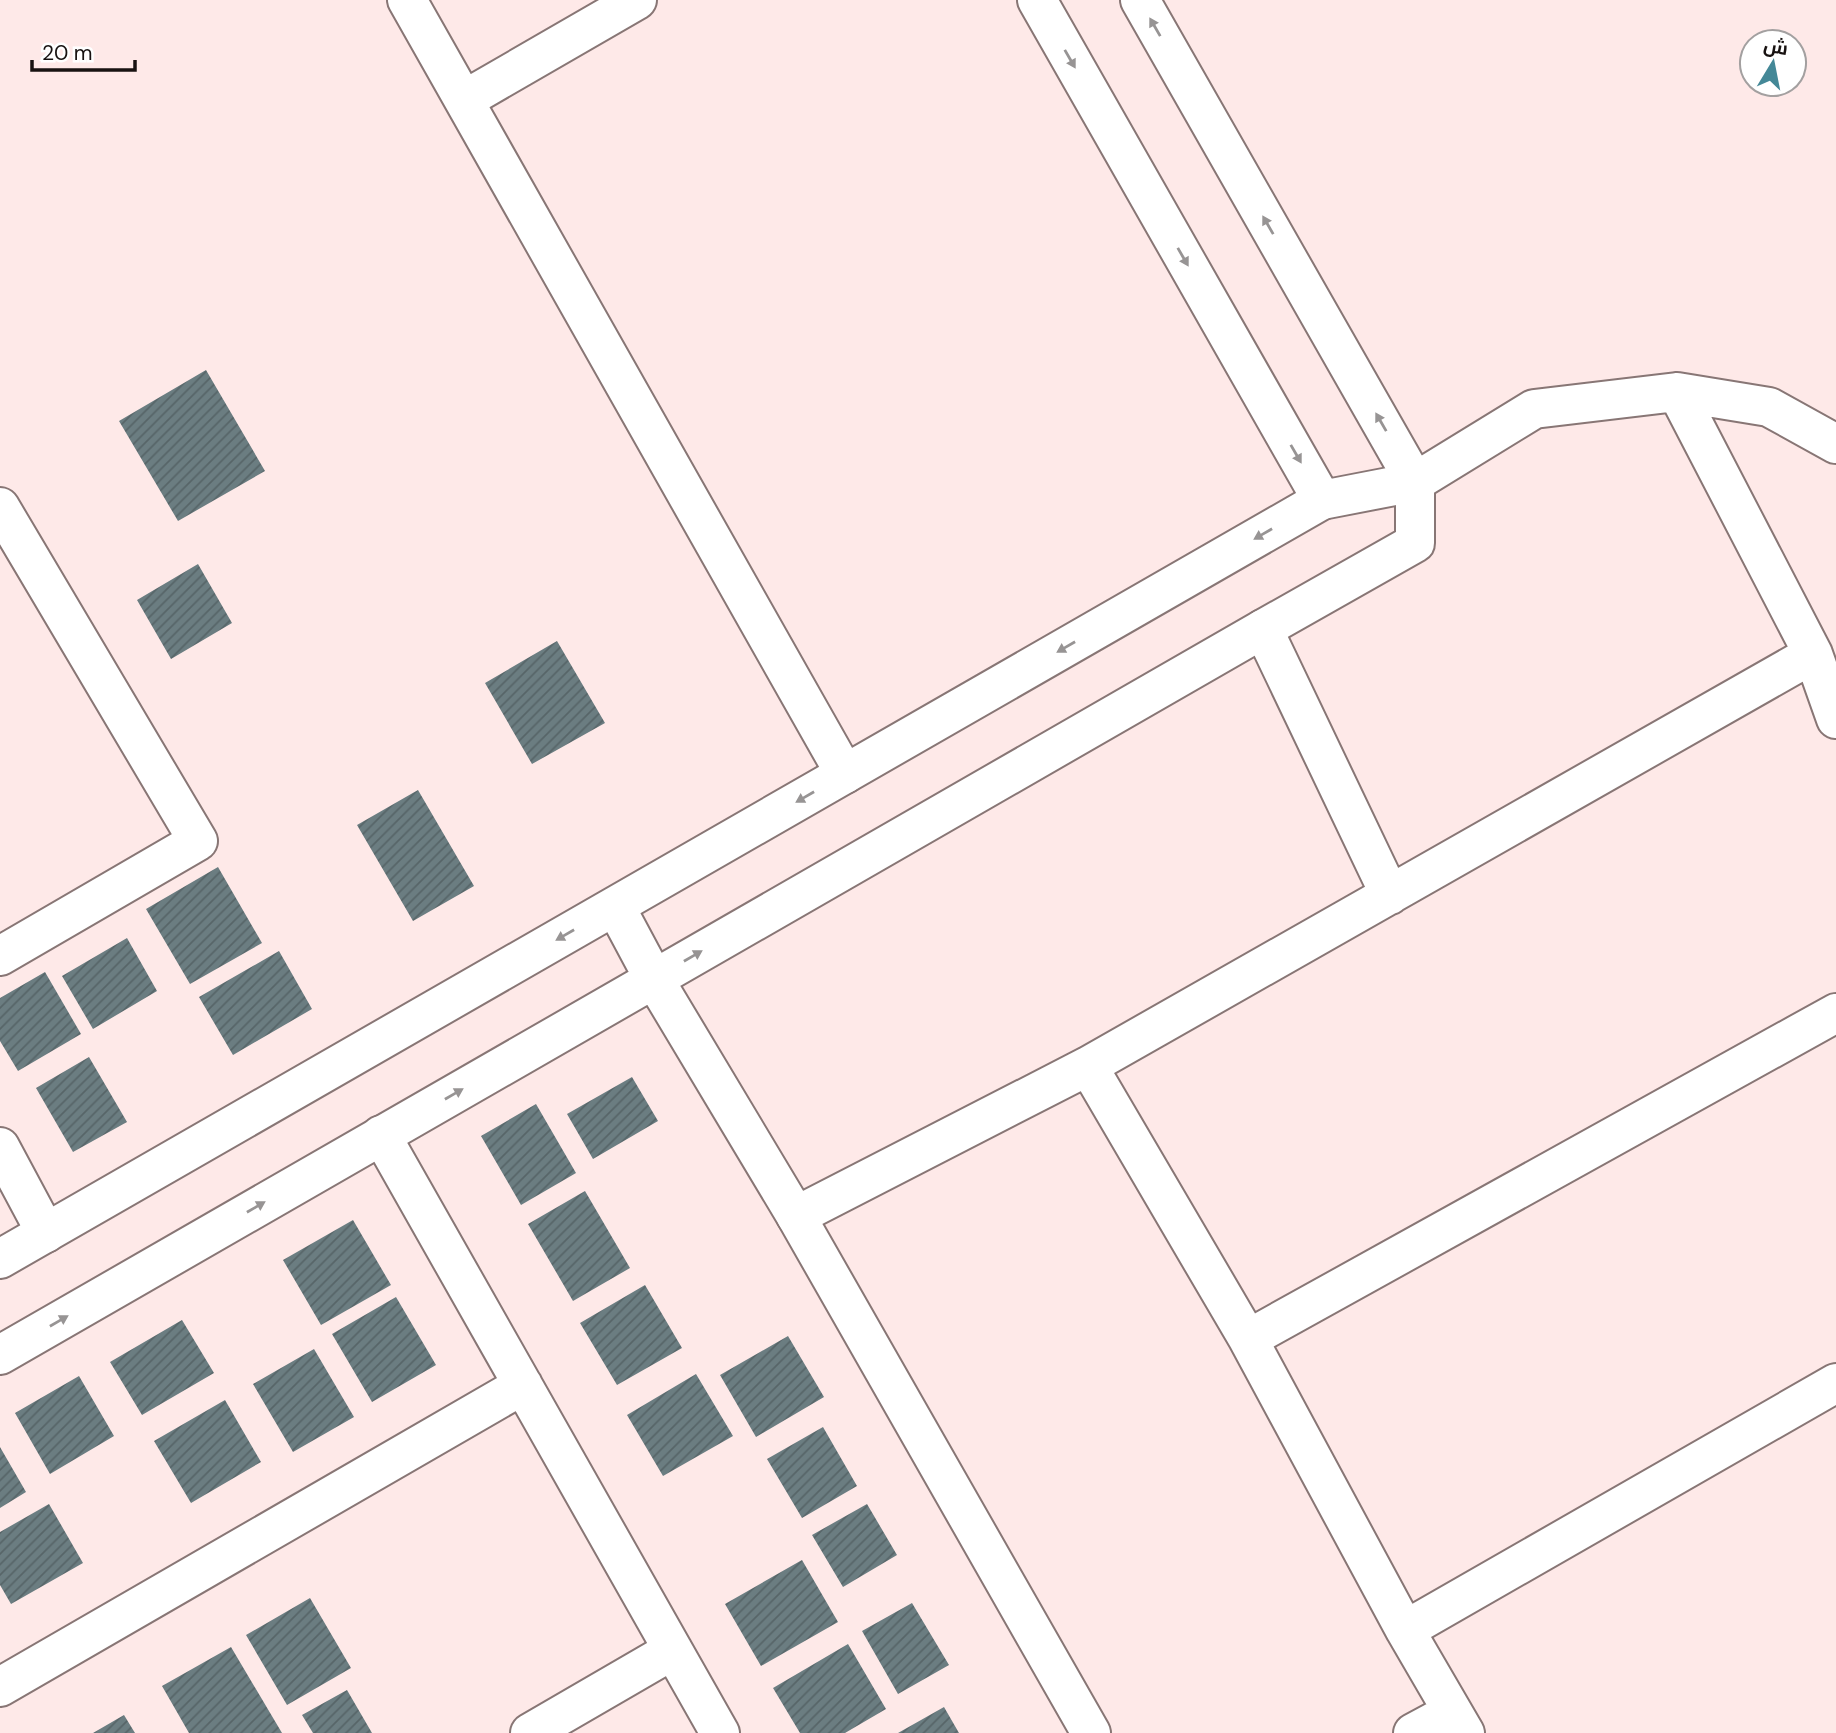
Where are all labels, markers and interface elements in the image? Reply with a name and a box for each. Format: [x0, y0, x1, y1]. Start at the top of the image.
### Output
one-way arrow [1149, 18, 1161, 37]
scale bar [32, 28, 135, 72]
north arrow [1738, 28, 1808, 98]
text: ش [1762, 32, 1790, 61]
text: 20 m [42, 39, 93, 67]
one-way arrow [1064, 50, 1077, 69]
one-way arrow [1262, 215, 1274, 234]
one-way arrow [1177, 247, 1189, 266]
one-way arrow [1375, 413, 1387, 432]
one-way arrow [1290, 445, 1302, 464]
one-way arrow [1254, 528, 1273, 540]
one-way arrow [1056, 641, 1075, 653]
one-way arrow [795, 791, 814, 803]
one-way arrow [555, 929, 575, 941]
one-way arrow [684, 950, 703, 962]
one-way arrow [444, 1088, 463, 1100]
one-way arrow [247, 1201, 266, 1213]
one-way arrow [50, 1315, 69, 1327]

